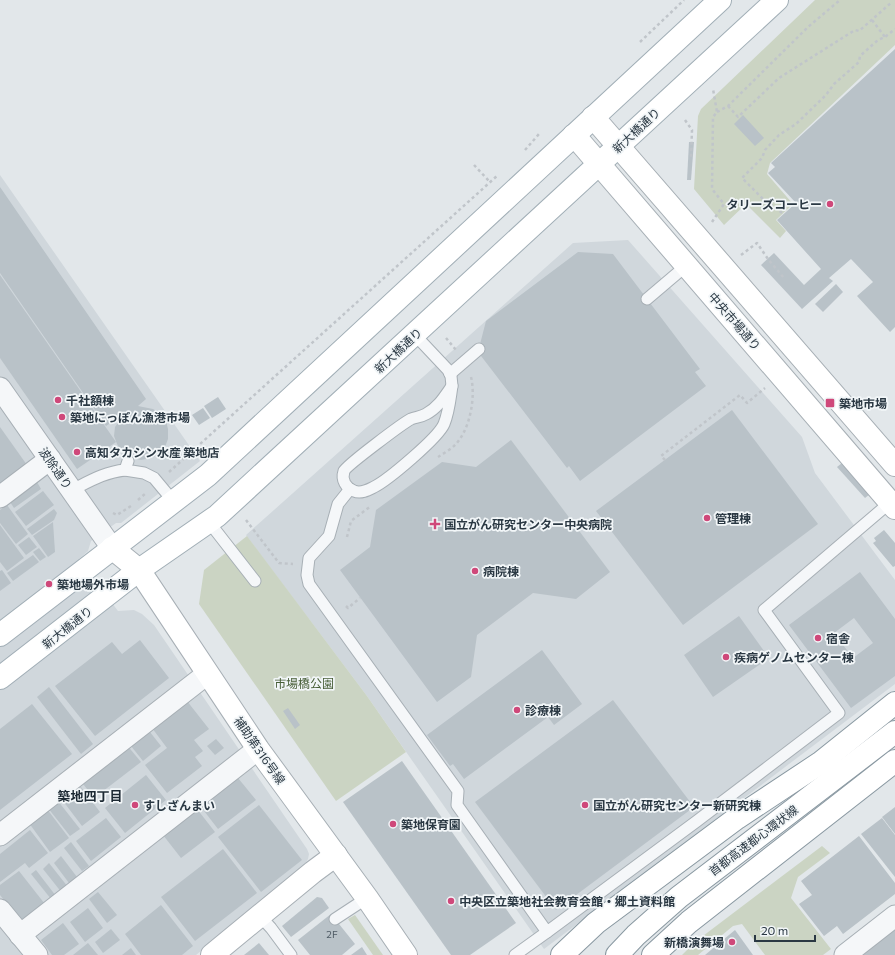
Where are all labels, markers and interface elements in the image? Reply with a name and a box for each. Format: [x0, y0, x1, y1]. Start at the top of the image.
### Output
street label: 新大橋通り [609, 104, 663, 156]
place label: タリーズコーヒー [727, 197, 822, 211]
marker: タリーズコーヒー [825, 199, 835, 209]
street label: 中央市場通り [706, 289, 764, 353]
street label: 新大橋通り [371, 324, 425, 376]
place label: 千社額棟 [66, 393, 114, 407]
marker: 千社額棟 [53, 395, 63, 405]
place label: 築地市場 [839, 396, 887, 410]
marker: 築地市場 [824, 397, 836, 409]
place label: 築地にっぽん漁港市場 [70, 410, 190, 424]
marker: 築地にっぽん漁港市場 [57, 412, 67, 422]
street label: 波除通り [36, 444, 76, 492]
place label: 高知タカシン水産 築地店 [85, 445, 219, 459]
marker: 高知タカシン水産 築地店 [72, 447, 82, 457]
place label: 管理棟 [715, 511, 751, 525]
marker: 管理棟 [702, 513, 712, 523]
place label: 国立がん研究センター中央病院 [444, 517, 612, 531]
marker: 国立がん研究センター中央病院 [429, 518, 441, 530]
place label: 病院棟 [483, 564, 519, 578]
marker: 病院棟 [470, 566, 480, 576]
place label: 築地場外市場 [57, 577, 129, 591]
marker: 築地場外市場 [44, 579, 54, 589]
street label: 新大橋通り [39, 603, 95, 651]
place label: 宿舎 [826, 631, 850, 645]
marker: 宿舎 [813, 633, 823, 643]
place label: 疾病ゲノムセンター棟 [734, 650, 854, 664]
marker: 疾病ゲノムセンター棟 [721, 652, 731, 662]
park label: 市場橋公園 [274, 676, 334, 690]
place label: 診療棟 [525, 703, 561, 717]
marker: 診療棟 [512, 705, 522, 715]
street label: 補助第316号線 [232, 714, 288, 786]
district label: 築地四丁目 [57, 788, 123, 804]
place label: すしざんまい [143, 798, 215, 812]
place label: 国立がん研究センター新研究棟 [593, 798, 761, 812]
marker: すしざんまい [130, 800, 140, 810]
marker: 国立がん研究センター新研究棟 [580, 800, 590, 810]
street label: 首都高速都心環状線 [706, 802, 800, 878]
place label: 築地保育園 [401, 817, 461, 831]
marker: 築地保育園 [388, 819, 398, 829]
place label: 中央区立築地社会教育会館・郷土資料館 [459, 894, 675, 908]
marker: 中央区立築地社会教育会館・郷土資料館 [446, 896, 456, 906]
scale bar [755, 917, 815, 943]
text: 20 m [761, 923, 788, 937]
house number: 2F [326, 928, 338, 940]
place label: 新橋演舞場 [664, 935, 724, 949]
marker: 新橋演舞場 [727, 937, 737, 947]

